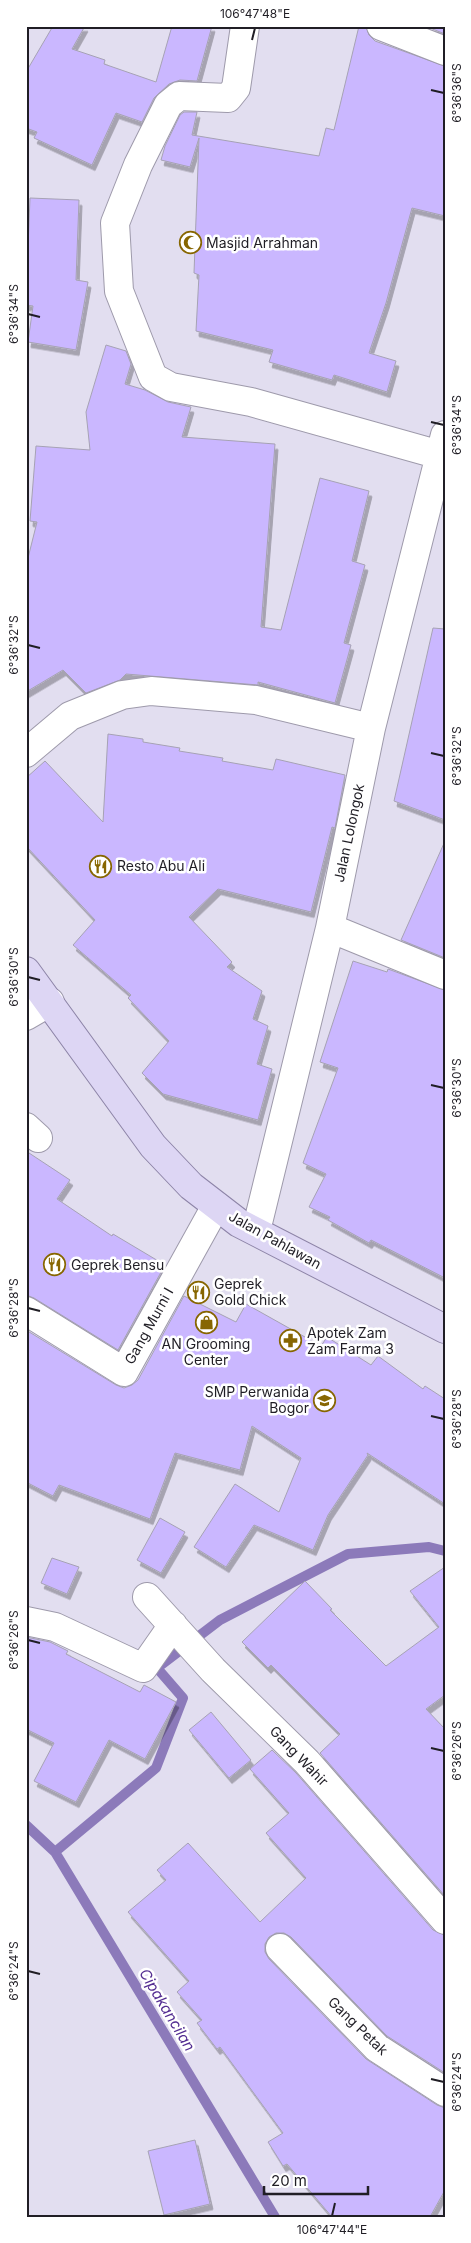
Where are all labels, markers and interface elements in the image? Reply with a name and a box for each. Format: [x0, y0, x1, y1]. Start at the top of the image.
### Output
text: 106°47'48"E [220, 6, 290, 21]
text: 6°36'36"S [449, 63, 464, 123]
mosque icon: Masjid Arrahman [178, 231, 202, 255]
place label: Masjid Arrahman [206, 234, 318, 251]
text: 6°36'34"S [6, 284, 21, 344]
text: 6°36'34"S [449, 395, 464, 455]
text: 6°36'32"S [6, 615, 21, 675]
text: 6°36'32"S [449, 726, 464, 786]
street label: Jalan Lolongok [330, 782, 367, 884]
restaurant icon: Resto Abu Ali [89, 854, 113, 878]
place label: Resto Abu Ali [117, 857, 205, 874]
text: 6°36'30"S [6, 947, 21, 1007]
text: 6°36'30"S [449, 1058, 464, 1118]
street label: Jalan Pahlawan [226, 1207, 325, 1272]
restaurant icon: Geprek Bensu [43, 1253, 67, 1277]
place label: Geprek Bensu [71, 1256, 164, 1273]
place label: Geprek Gold Chick [214, 1275, 287, 1308]
text: 6°36'28"S [6, 1278, 21, 1338]
restaurant icon: Geprek Gold Chick [186, 1280, 210, 1304]
street label: Gang Murni I [121, 1285, 177, 1367]
shop icon: AN Grooming Center [194, 1310, 218, 1334]
place label: Apotek Zam Zam Farma 3 [307, 1324, 394, 1357]
pharmacy icon: Apotek Zam Zam Farma 3 [279, 1329, 303, 1353]
place label: AN Grooming Center [162, 1335, 250, 1368]
place label: SMP Perwanida Bogor [205, 1383, 309, 1416]
school or university icon: SMP Perwanida Bogor [313, 1388, 337, 1412]
text: 6°36'28"S [449, 1389, 464, 1449]
text: 6°36'26"S [6, 1610, 21, 1670]
text: 6°36'26"S [449, 1721, 464, 1781]
street label: Gang Wahir [267, 1722, 332, 1789]
text: 6°36'24"S [6, 1941, 21, 2001]
water label: Cipakancilan [135, 1965, 200, 2055]
street label: Gang Petak [325, 1993, 392, 2058]
text: 6°36'24"S [449, 2052, 464, 2112]
scale bar [264, 2163, 367, 2195]
text: 20 m [271, 2171, 307, 2190]
text: 106°47'44"E [297, 2222, 367, 2237]

